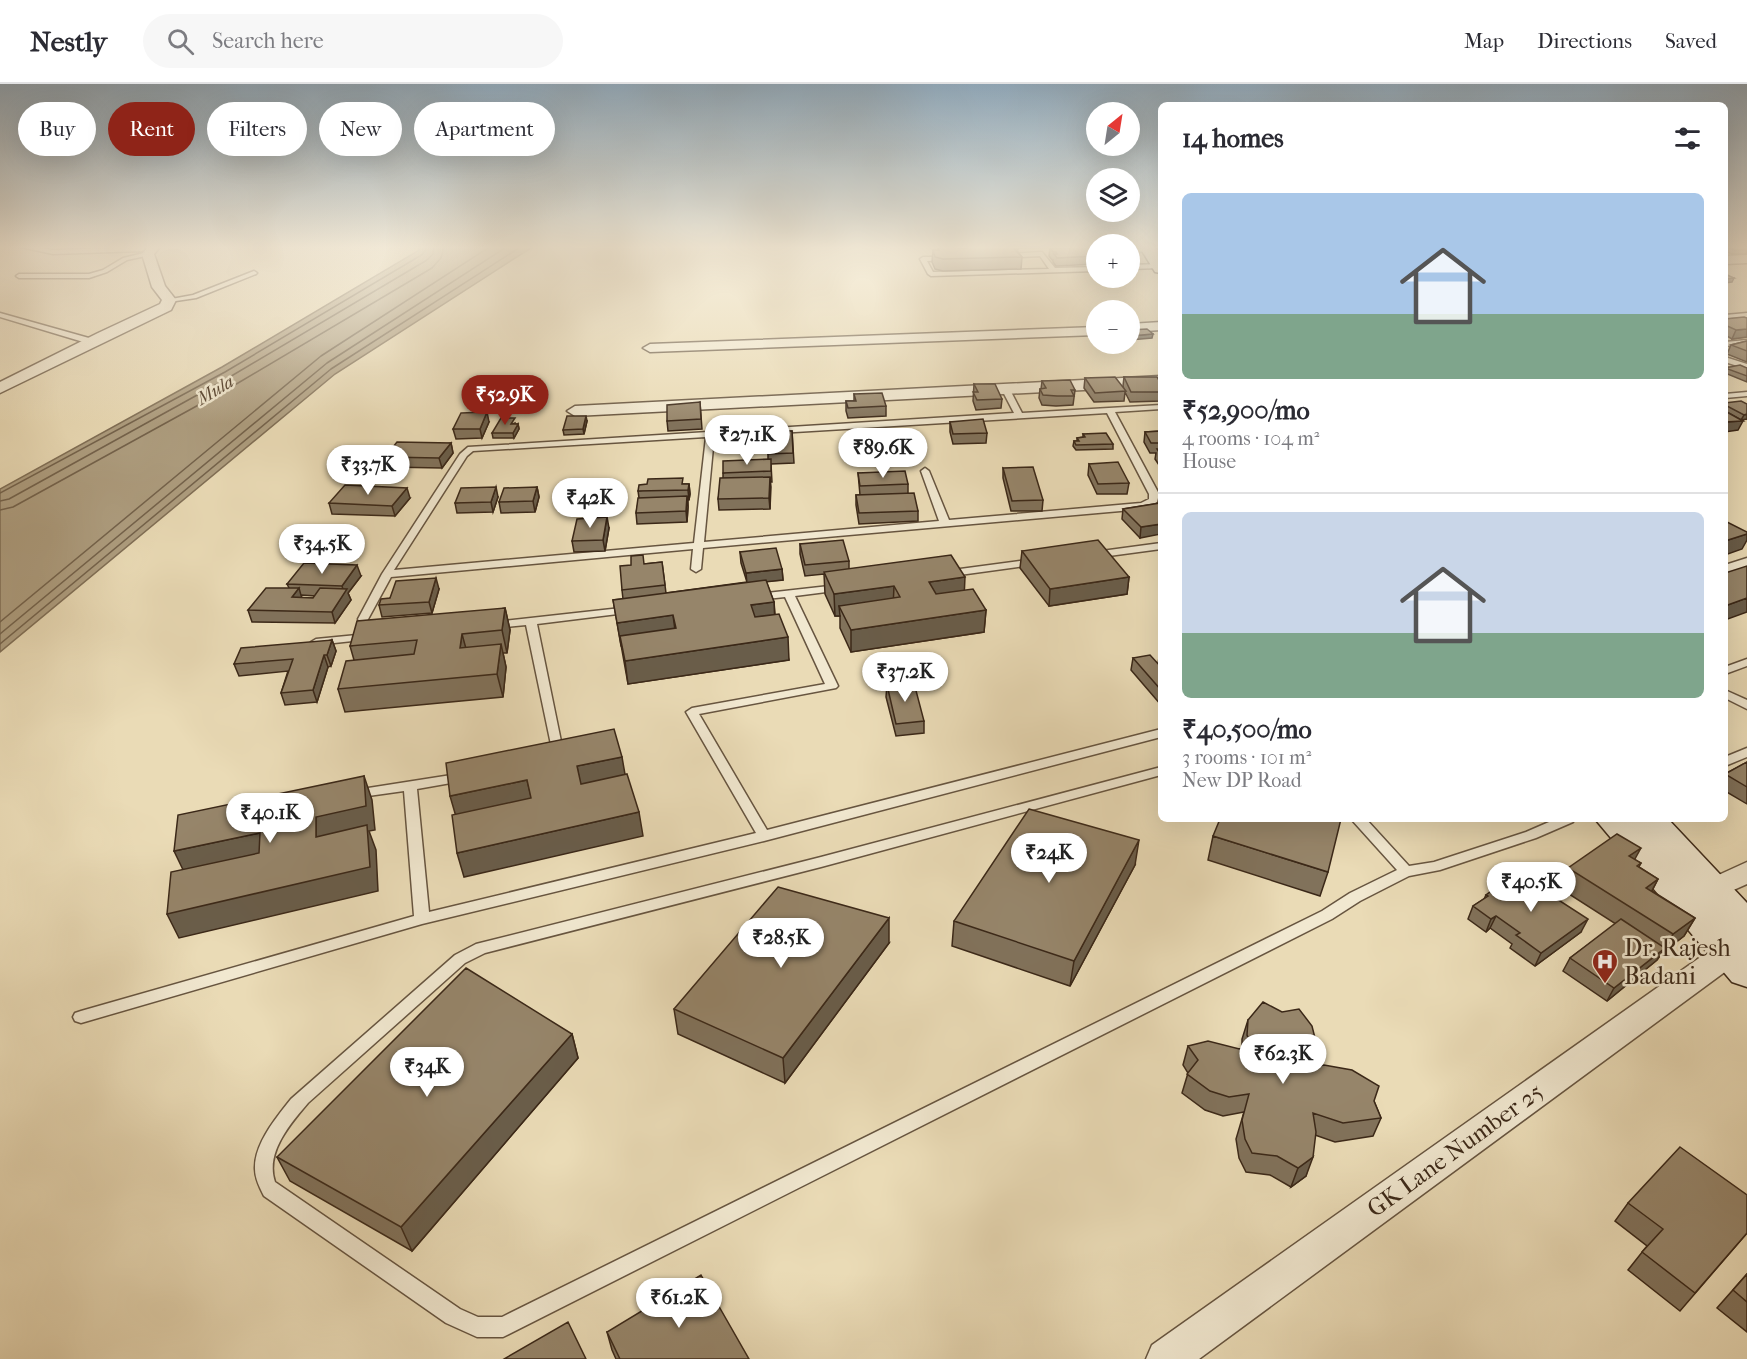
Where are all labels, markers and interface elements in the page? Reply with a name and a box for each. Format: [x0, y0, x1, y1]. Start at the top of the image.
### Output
search box [143, 14, 563, 68]
text: Nestly [30, 25, 107, 58]
icon: search [164, 25, 197, 58]
text: Search here [212, 28, 324, 54]
text: Map [1464, 29, 1504, 53]
text: Directions [1537, 29, 1632, 53]
text: Saved [1665, 29, 1717, 53]
chip: Buy [18, 102, 96, 156]
chip: Rent [108, 102, 195, 156]
chip: Filters [207, 102, 307, 156]
chip: New [319, 102, 402, 156]
chip: Apartment [414, 102, 555, 156]
north arrow [1086, 102, 1140, 156]
map controls [1086, 102, 1140, 354]
icon: filters [1671, 122, 1704, 155]
text: 14 homes [1182, 123, 1284, 154]
button: layers [1086, 168, 1140, 222]
icon: home [1389, 232, 1497, 340]
button: + [1086, 234, 1140, 288]
button: − [1086, 300, 1140, 354]
water label: Mula [191, 371, 238, 411]
pin: ₹52.9K [456, 375, 554, 426]
text: ₹52.9K [476, 383, 534, 406]
text: ₹52,900/mo [1182, 395, 1310, 426]
pin: ₹27.1K [698, 415, 796, 466]
text: ₹27.1K [719, 423, 775, 446]
text: 4 rooms · 104 m² [1182, 427, 1320, 450]
pin: ₹89.6K [834, 428, 932, 479]
text: ₹89.6K [852, 436, 914, 459]
pin: ₹33.7K [319, 445, 417, 496]
text: House [1182, 450, 1236, 473]
text: ₹33.7K [341, 453, 395, 476]
pin: ₹42K [554, 478, 626, 529]
text: ₹42K [566, 486, 614, 509]
pin: ₹34.5K [273, 524, 371, 575]
text: ₹34.5K [293, 532, 351, 555]
icon: home [1389, 551, 1497, 659]
pin: ₹37.2K [856, 652, 954, 703]
text: ₹37.2K [876, 660, 934, 683]
text: ₹40,500/mo [1182, 714, 1312, 745]
text: 3 rooms · 101 m² [1182, 746, 1311, 769]
text: New DP Road [1182, 769, 1302, 792]
pin: ₹40.1K [221, 793, 319, 844]
text: ₹40.1K [240, 801, 300, 824]
pin: ₹24K [1013, 833, 1085, 884]
text: ₹24K [1025, 841, 1073, 864]
pin: ₹40.5K [1482, 862, 1580, 913]
text: ₹40.5K [1501, 870, 1561, 893]
pin: ₹28.5K [732, 918, 830, 969]
text: ₹28.5K [752, 926, 810, 949]
place label: Dr. Rajesh Badani [1624, 934, 1731, 990]
hospital icon: Dr. Rajesh Badani [1590, 947, 1620, 985]
pin: ₹62.3K [1234, 1034, 1332, 1085]
text: ₹62.3K [1253, 1042, 1313, 1065]
pin: ₹34K [391, 1047, 463, 1098]
text: ₹34K [404, 1055, 450, 1078]
street label: GK Lane Number 25 [1362, 1077, 1548, 1223]
pin: ₹61.2K [630, 1278, 728, 1329]
text: ₹61.2K [650, 1286, 708, 1309]

